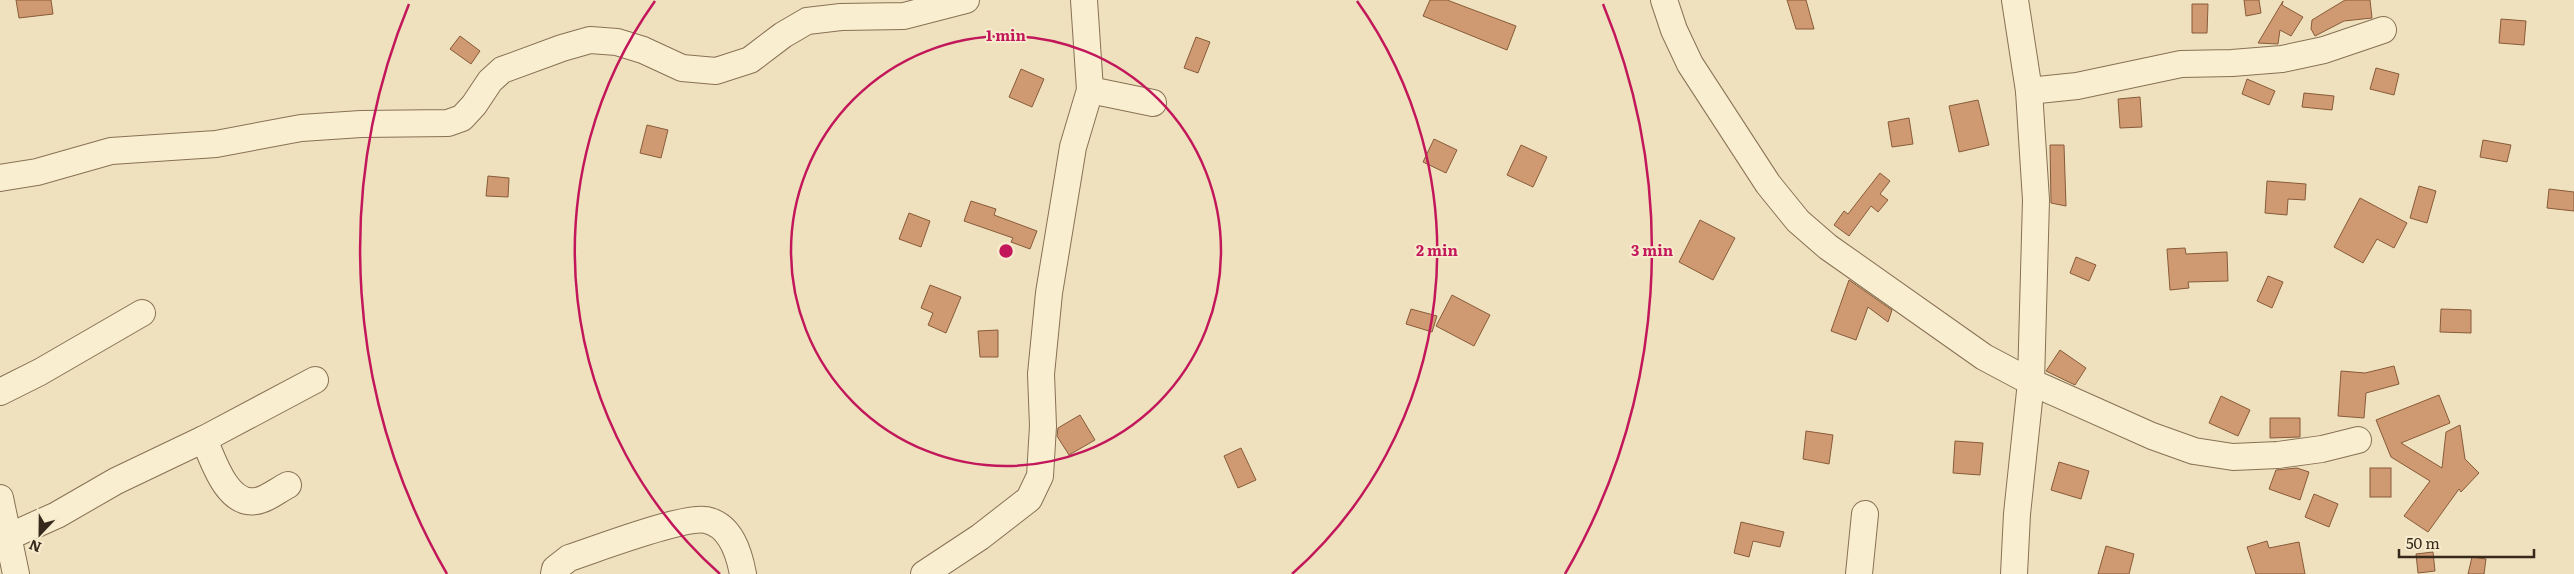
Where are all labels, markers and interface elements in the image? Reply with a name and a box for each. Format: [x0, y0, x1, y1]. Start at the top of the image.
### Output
text: 1 min [986, 23, 1027, 46]
text: 2 min [1416, 238, 1459, 261]
text: 3 min [1631, 238, 1674, 261]
centre of rings [997, 242, 1015, 260]
north arrow [15, 509, 65, 559]
scale bar [2399, 526, 2534, 558]
text: 50 m [2406, 531, 2440, 554]
text: N [25, 535, 44, 558]

